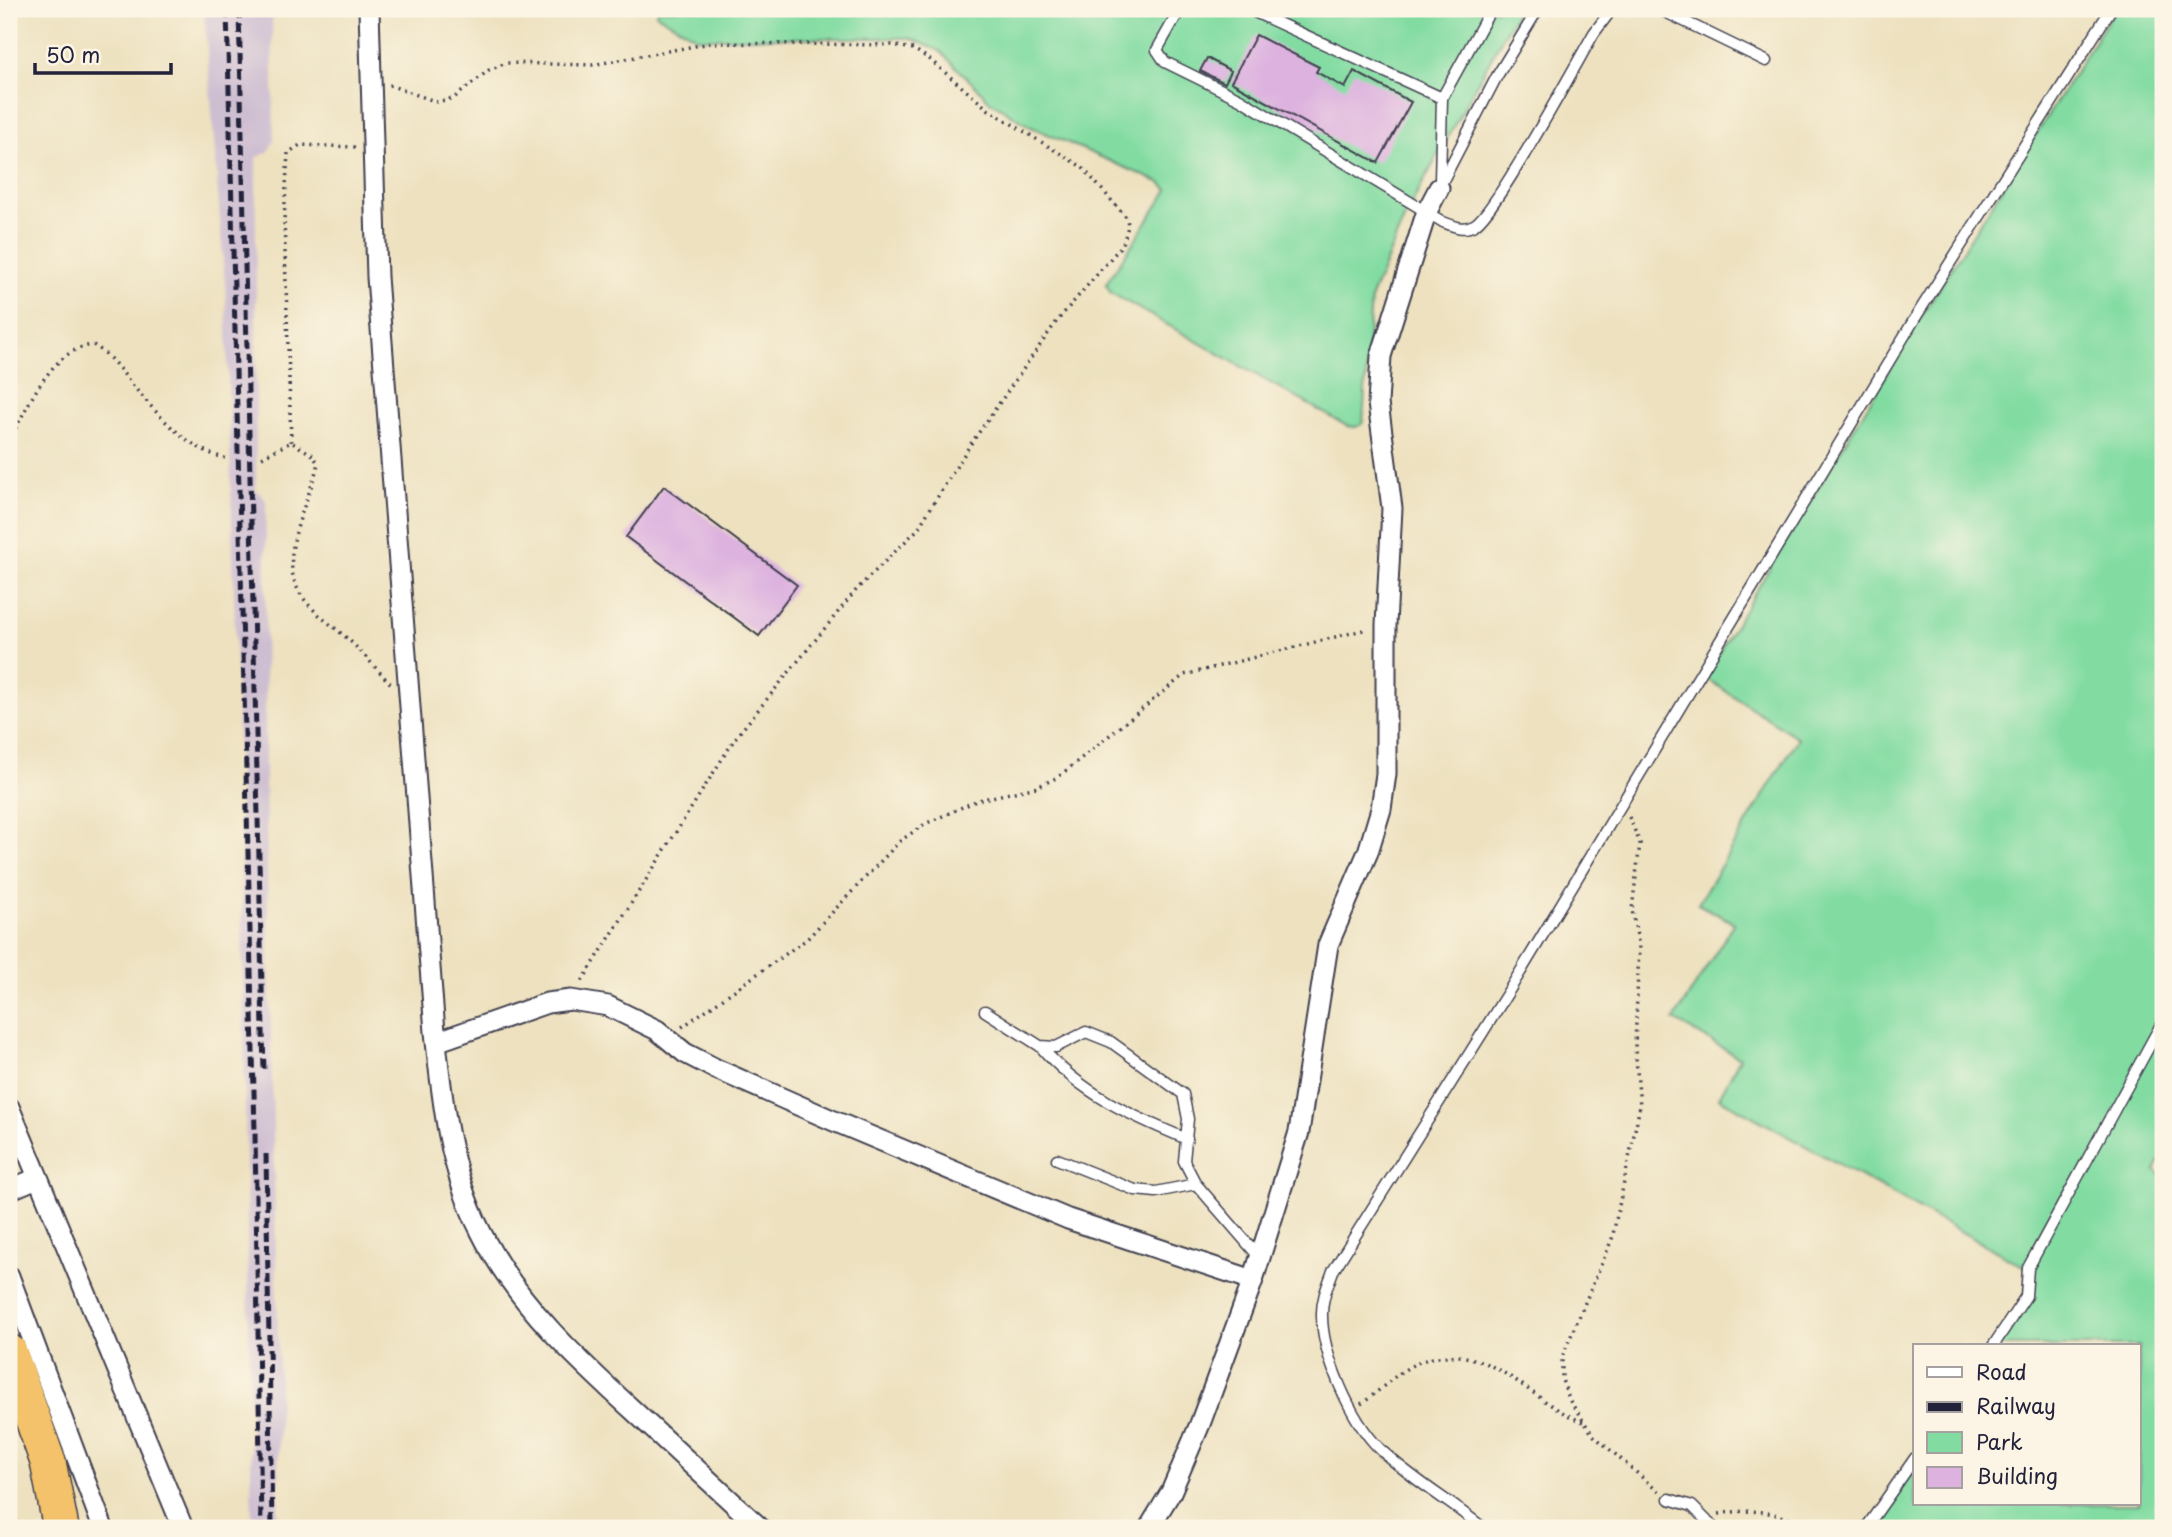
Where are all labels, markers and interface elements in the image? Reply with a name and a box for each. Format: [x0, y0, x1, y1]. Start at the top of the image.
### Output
scale bar [35, 32, 172, 76]
text: 50 m [46, 38, 100, 70]
legend [1913, 1344, 2140, 1506]
text: Road [1976, 1355, 2027, 1387]
text: Railway [1976, 1389, 2056, 1421]
text: Park [1976, 1425, 2023, 1457]
text: Building [1976, 1459, 2058, 1491]

